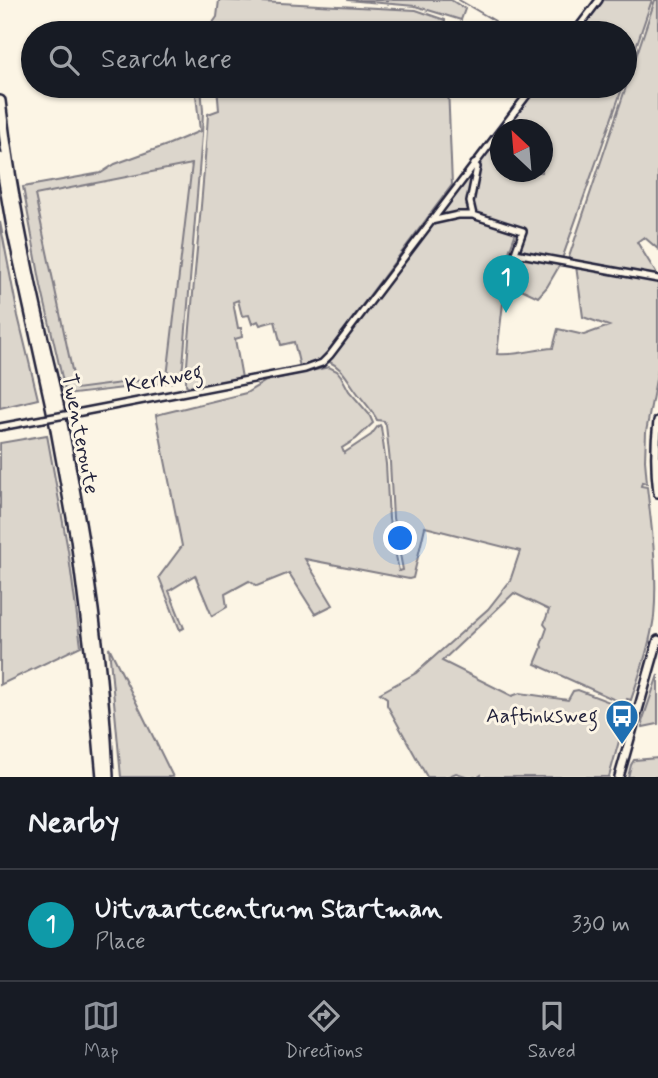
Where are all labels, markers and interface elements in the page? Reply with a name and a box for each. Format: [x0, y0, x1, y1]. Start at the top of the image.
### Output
search box [21, 21, 637, 98]
icon: search [45, 41, 83, 79]
text: Search here [101, 43, 232, 77]
north arrow [490, 119, 553, 182]
pin: 1 [483, 255, 529, 313]
street label: Kerkweg [123, 358, 205, 402]
street label: Twenteroute [55, 372, 105, 496]
your location [383, 521, 417, 555]
bus stop icon: Aaftinksweg [603, 697, 641, 746]
place label: Aaftinksweg [486, 702, 598, 732]
text: Nearby [28, 803, 119, 842]
text: Uitvaartcentrum Startman [95, 893, 442, 927]
text: 1 [46, 910, 56, 940]
text: 330 m [572, 910, 630, 940]
text: Place [95, 927, 146, 957]
tab: Map [82, 997, 120, 1064]
tab: Directions [285, 997, 363, 1064]
tab: Saved [528, 997, 576, 1064]

